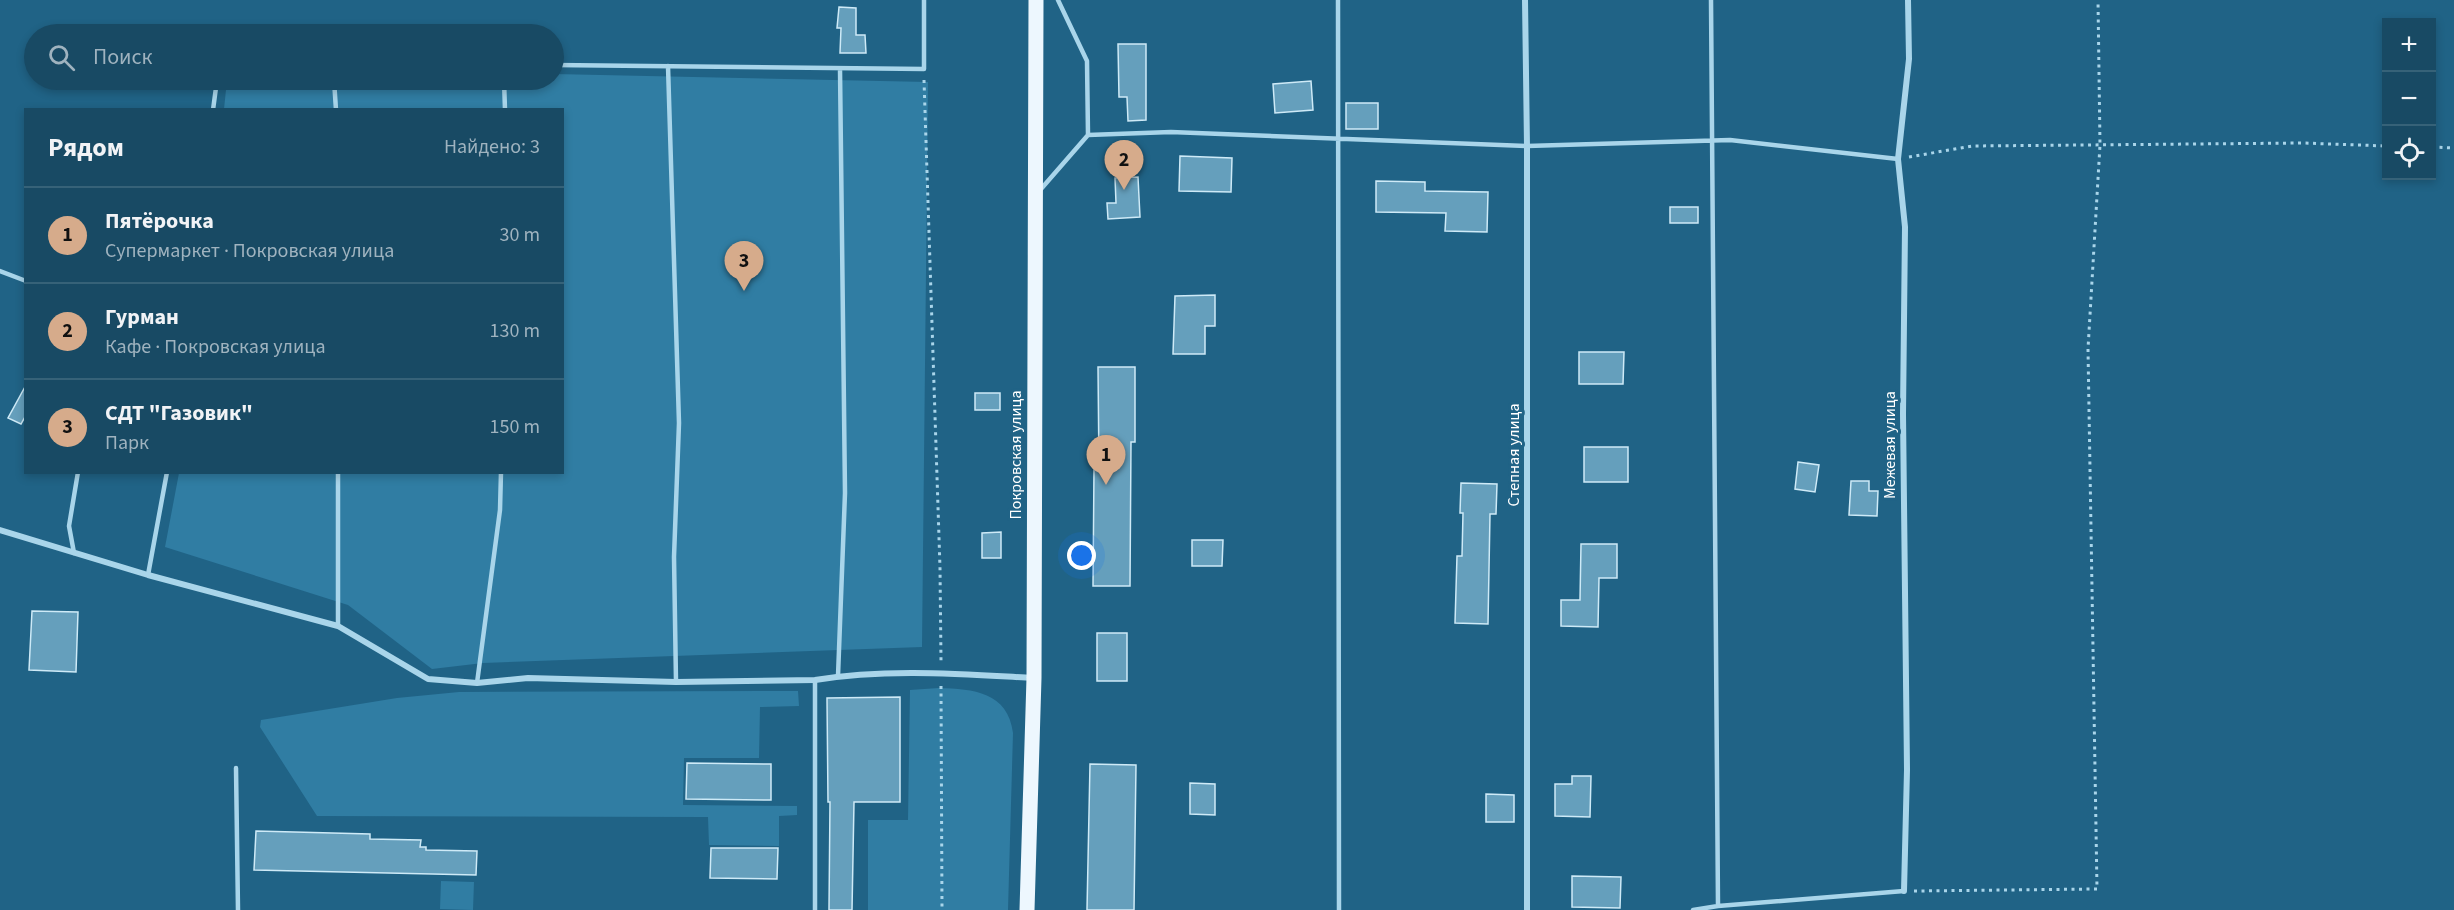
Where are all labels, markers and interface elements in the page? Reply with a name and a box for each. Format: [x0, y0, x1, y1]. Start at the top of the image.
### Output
map controls [2382, 18, 2436, 180]
button: + [2382, 18, 2436, 72]
search box [24, 24, 564, 90]
icon: search [45, 41, 78, 74]
text: Поиск [93, 41, 152, 73]
button: − [2382, 72, 2436, 126]
button: locate [2382, 126, 2436, 180]
text: Рядом [48, 129, 124, 166]
text: Найдено: 3 [444, 133, 540, 161]
pin: 2 [1104, 140, 1144, 190]
text: Пятёрочка [105, 205, 214, 237]
text: 1 [62, 221, 73, 249]
text: 30 m [500, 221, 540, 249]
text: Супермаркет · Покровская улица [105, 237, 394, 265]
pin: 3 [724, 242, 764, 291]
text: Гурман [105, 301, 179, 333]
text: 2 [62, 317, 73, 345]
text: 130 m [490, 317, 540, 345]
text: Кафе · Покровская улица [105, 333, 326, 361]
street label: Покровская улица [1005, 390, 1027, 520]
street label: Межевая улица [1879, 391, 1901, 499]
text: СДТ "Газовик" [105, 397, 253, 429]
street label: Степная улица [1503, 403, 1525, 507]
text: 3 [62, 413, 73, 441]
text: 150 m [490, 413, 540, 441]
text: Парк [105, 429, 149, 457]
pin: 1 [1086, 436, 1126, 485]
your location [1067, 541, 1096, 570]

